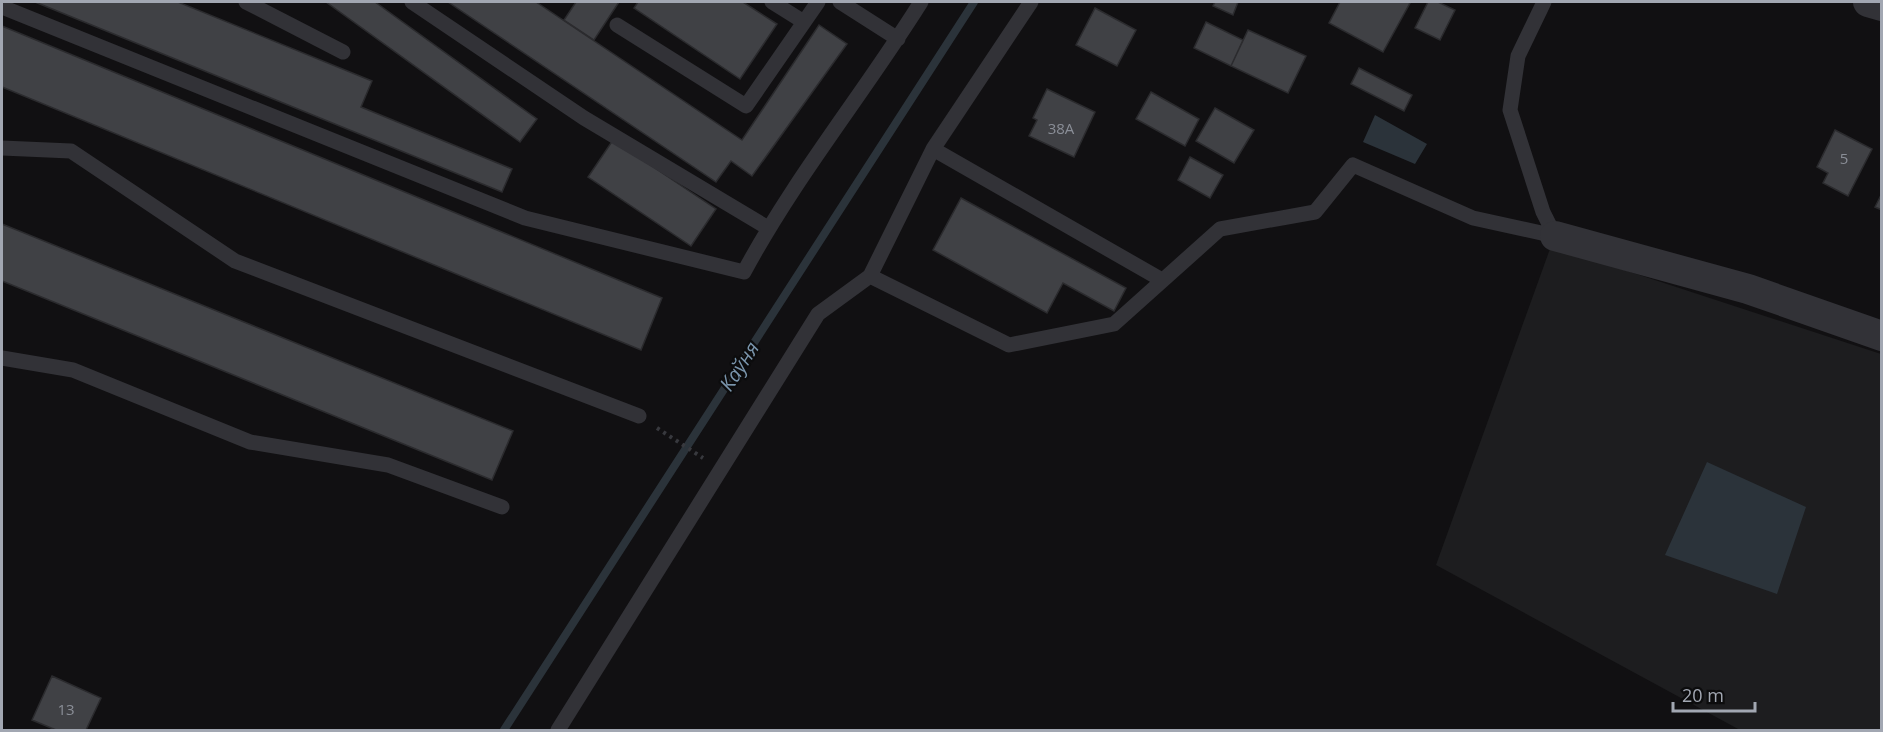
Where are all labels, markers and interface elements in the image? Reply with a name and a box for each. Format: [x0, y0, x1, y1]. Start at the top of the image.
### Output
house number: 38А [1048, 118, 1075, 138]
house number: 5 [1840, 148, 1848, 168]
water label: Каўня [713, 336, 765, 396]
scale bar [1673, 675, 1756, 713]
text: 20 m [1682, 683, 1724, 707]
house number: 13 [57, 699, 75, 719]

